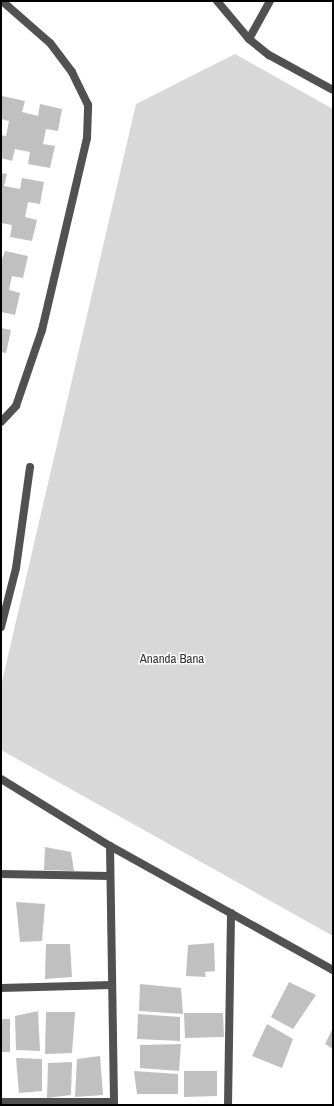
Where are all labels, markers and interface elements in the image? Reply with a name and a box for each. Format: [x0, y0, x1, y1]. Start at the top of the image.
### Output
park label: Ananda Bana [140, 651, 204, 667]

